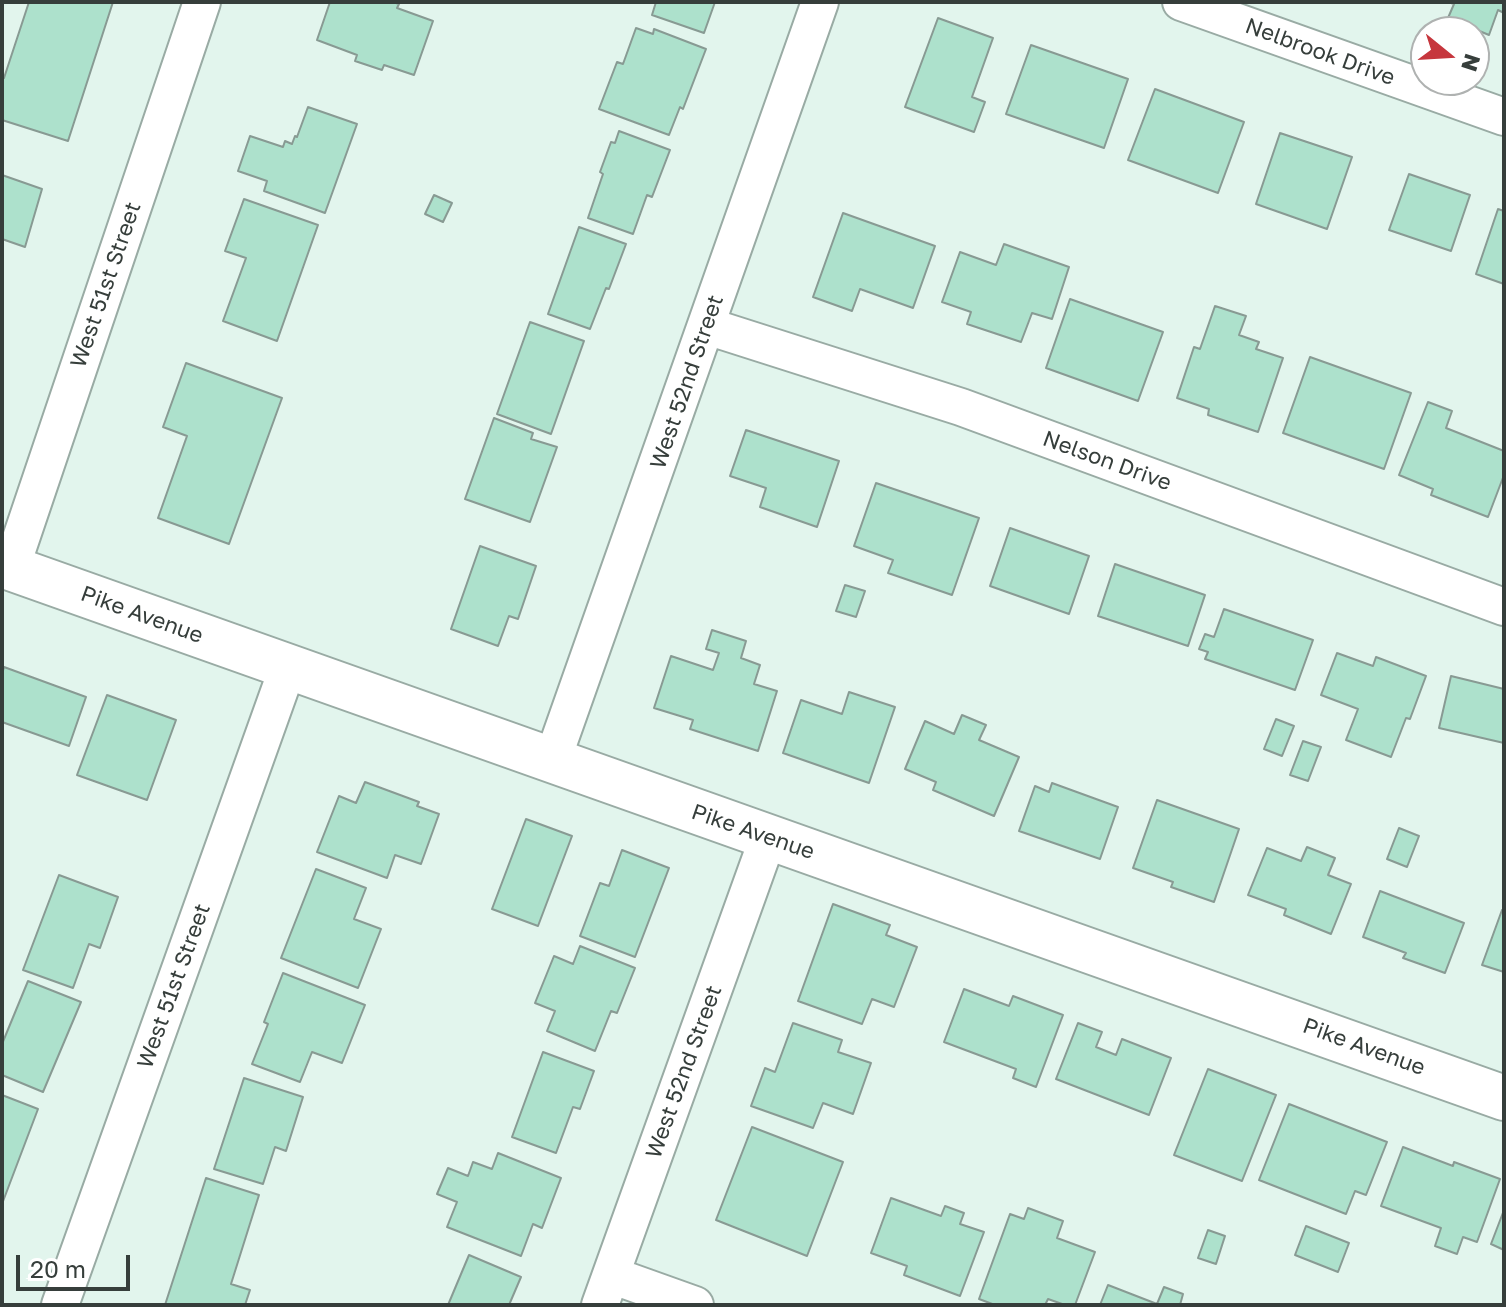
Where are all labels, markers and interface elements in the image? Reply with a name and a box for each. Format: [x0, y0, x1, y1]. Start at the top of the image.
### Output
street label: Nelbrook Drive [1242, 13, 1398, 91]
north arrow [1410, 16, 1490, 96]
text: N [1456, 51, 1487, 75]
street label: West 51st Street [65, 199, 147, 371]
street label: West 52nd Street [645, 292, 729, 472]
street label: Nelson Drive [1039, 426, 1175, 496]
street label: Pike Avenue [77, 581, 207, 649]
street label: Pike Avenue [688, 799, 818, 865]
street label: West 51st Street [132, 900, 216, 1072]
street label: West 52nd Street [640, 982, 728, 1162]
street label: Pike Avenue [1299, 1013, 1429, 1081]
scale bar [20, 1239, 134, 1289]
text: 20 m [30, 1254, 86, 1283]

